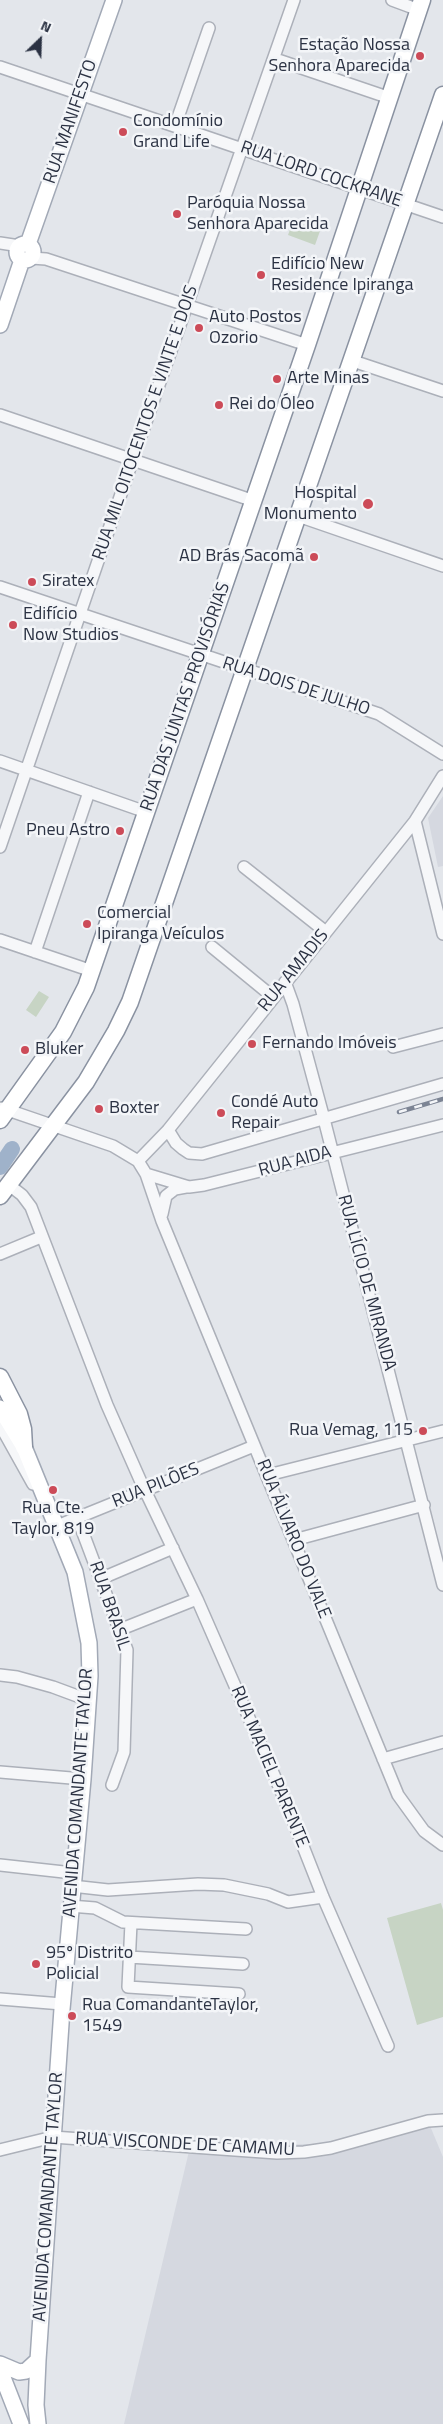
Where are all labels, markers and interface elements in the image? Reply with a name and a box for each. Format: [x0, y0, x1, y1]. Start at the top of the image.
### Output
text: N [38, 14, 55, 37]
north arrow [15, 15, 65, 65]
place label: Estação Nossa Senhora Aparecida [268, 35, 410, 78]
marker: Estação Nossa Senhora Aparecida [414, 50, 426, 62]
street label: RUA MANIFESTO [40, 57, 102, 187]
place label: Condomínio Grand Life [133, 111, 223, 154]
marker: Condomínio Grand Life [117, 126, 129, 138]
street label: RUA LORD COCKRANE [237, 137, 405, 213]
place label: Paróquia Nossa Senhora Aparecida [187, 193, 329, 235]
marker: Paróquia Nossa Senhora Aparecida [171, 208, 183, 220]
place label: Edifício New Residence Ipiranga [271, 254, 413, 296]
marker: Edifício New Residence Ipiranga [255, 269, 267, 281]
street label: RUA MIL OITOCENTOS E VINTE E DOIS [89, 283, 203, 563]
place label: Auto Postos Ozorio [209, 307, 302, 350]
marker: Auto Postos Ozorio [193, 322, 205, 334]
place label: Arte Minas [287, 368, 369, 390]
marker: Arte Minas [271, 373, 283, 385]
place label: Rei do Óleo [229, 394, 315, 416]
marker: Rei do Óleo [213, 399, 225, 411]
place label: Hospital Monumento [264, 483, 357, 526]
marker: Hospital Monumento [361, 497, 375, 511]
place label: AD Brás Sacomã [179, 546, 304, 568]
marker: AD Brás Sacomã [308, 551, 320, 563]
place label: Siratex [42, 571, 94, 593]
marker: Siratex [26, 576, 38, 588]
street label: RUA DAS JUNTAS PROVISÓRIAS [137, 580, 235, 814]
place label: Edifício Now Studios [23, 604, 119, 646]
marker: Edifício Now Studios [7, 619, 19, 631]
street label: RUA DOIS DE JULHO [220, 653, 372, 721]
place label: Pneu Astro [26, 820, 110, 842]
marker: Pneu Astro [114, 825, 126, 837]
place label: Comercial Ipiranga Veículos [97, 903, 224, 946]
marker: Comercial Ipiranga Veículos [81, 918, 93, 930]
street label: RUA AMADIS [254, 925, 334, 1017]
place label: Fernando Imóveis [262, 1033, 397, 1055]
marker: Fernando Imóveis [246, 1038, 258, 1050]
place label: Bluker [35, 1039, 84, 1061]
marker: Bluker [19, 1044, 31, 1056]
place label: Condé Auto Repair [231, 1092, 318, 1134]
place label: Boxter [109, 1098, 159, 1120]
marker: Boxter [93, 1103, 105, 1115]
marker: Condé Auto Repair [215, 1107, 227, 1119]
street label: RUA AIDA [256, 1142, 334, 1182]
street label: RUA LÍCIO DE MIRANDA [332, 1193, 400, 1373]
place label: Rua Vemag, 115 [289, 1420, 413, 1442]
marker: Rua Vemag, 115 [417, 1425, 429, 1437]
street label: RUA ÁLVARO DO VALE [251, 1456, 335, 1622]
street label: RUA PILÕES [109, 1459, 203, 1513]
marker: Rua Cte. Taylor, 819 [47, 1484, 59, 1496]
place label: Rua Cte. Taylor, 819 [12, 1498, 94, 1540]
street label: RUA BRASIL [84, 1559, 134, 1653]
street label: AVENIDA COMANDANTE TAYLOR [60, 1668, 98, 1918]
street label: RUA MACIEL PARENTE [225, 1683, 313, 1851]
place label: 95º Distrito Policial [46, 1943, 133, 1986]
marker: 95º Distrito Policial [30, 1958, 42, 1970]
place label: Rua ComandanteTaylor, 1549 [82, 1995, 259, 2038]
marker: Rua ComandanteTaylor, 1549 [66, 2010, 78, 2022]
street label: AVENIDA COMANDANTE TAYLOR [30, 2072, 68, 2322]
street label: RUA VISCONDE DE CAMAMU [75, 2128, 295, 2162]

